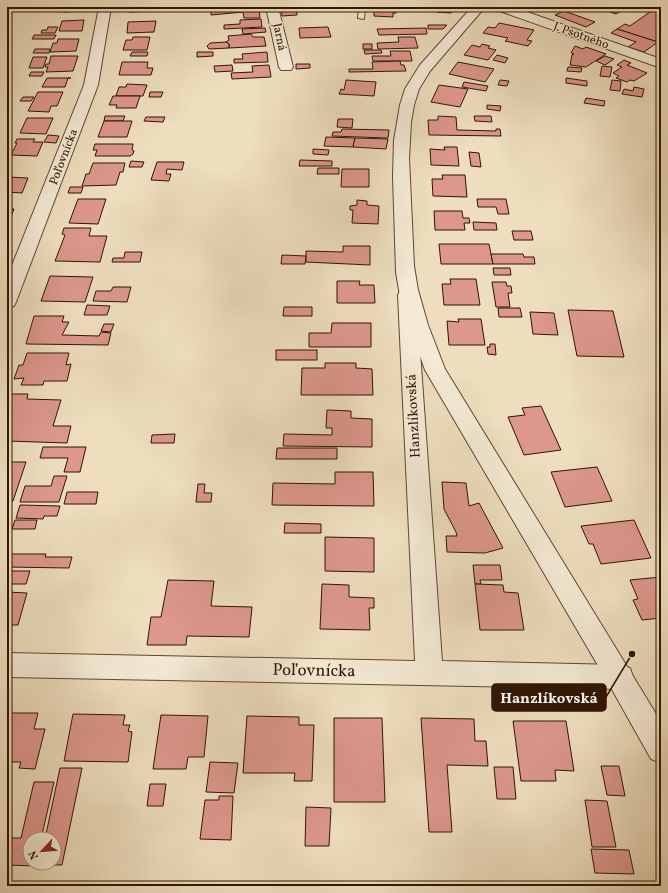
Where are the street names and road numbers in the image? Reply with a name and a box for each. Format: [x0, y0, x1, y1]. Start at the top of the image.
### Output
street label: J. Psotného [551, 19, 611, 53]
street label: Jarná [268, 22, 290, 52]
street label: Poľovnícka [46, 127, 82, 187]
street label: Hanzlíkovská [402, 374, 426, 458]
street label: Poľovnícka [272, 659, 356, 683]

